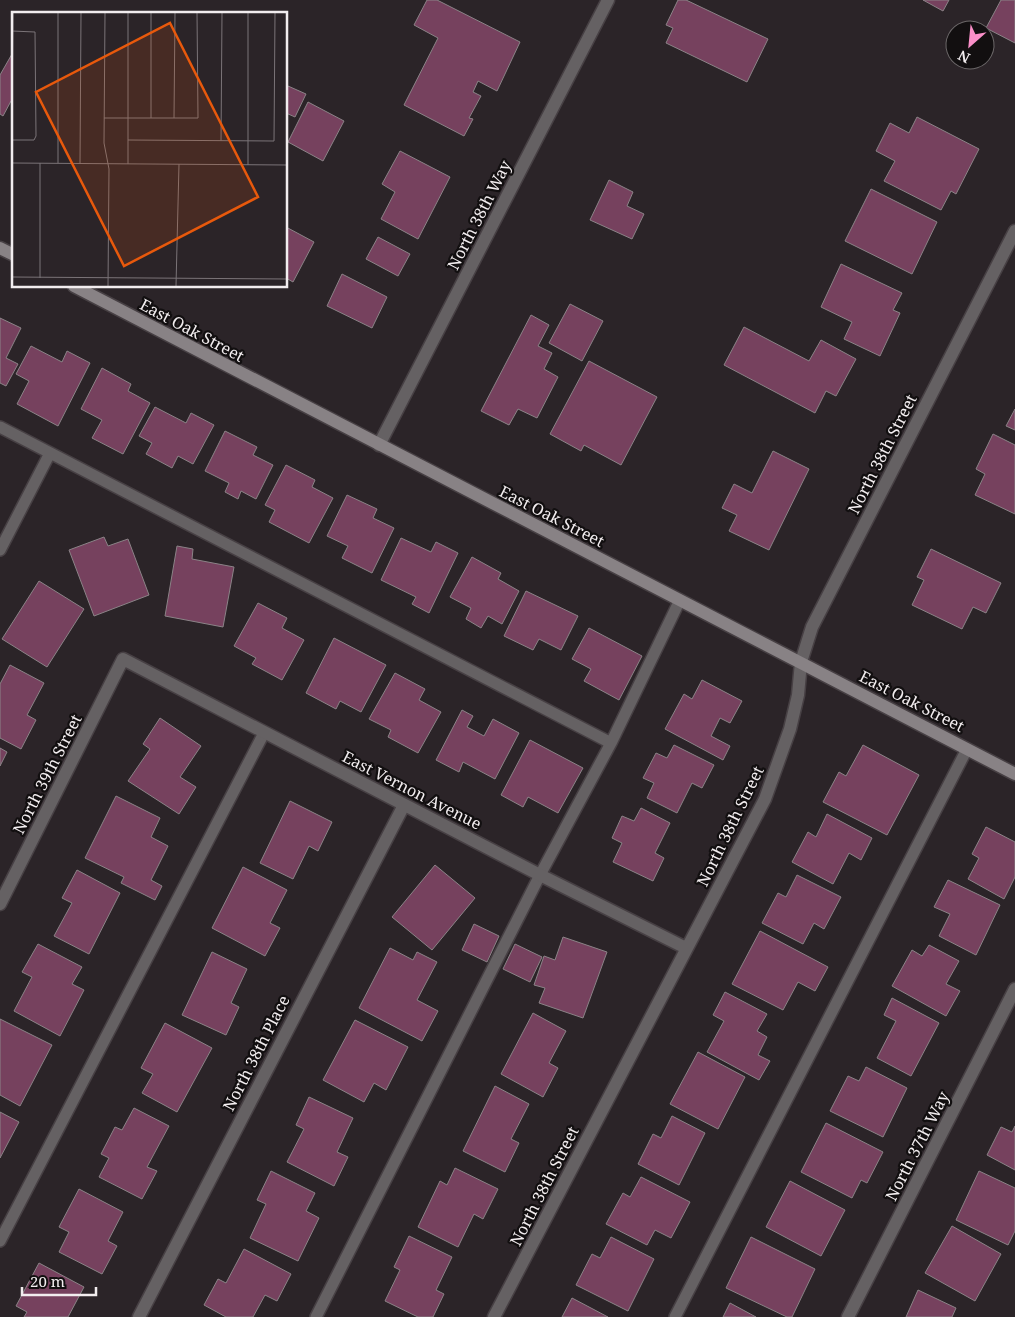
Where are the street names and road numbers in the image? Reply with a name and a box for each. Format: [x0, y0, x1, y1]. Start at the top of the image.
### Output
street label: North 38th Way [442, 156, 517, 274]
street label: East Oak Street [136, 293, 248, 367]
street label: North 38th Street [842, 390, 922, 518]
street label: East Oak Street [496, 480, 609, 552]
street label: East Oak Street [856, 665, 969, 737]
street label: North 39th Street [7, 710, 87, 838]
street label: East Vernon Avenue [339, 745, 485, 835]
street label: North 38th Street [691, 762, 769, 890]
street label: North 38th Place [217, 991, 295, 1115]
street label: North 37th Way [880, 1087, 955, 1205]
street label: North 38th Street [504, 1122, 584, 1250]

